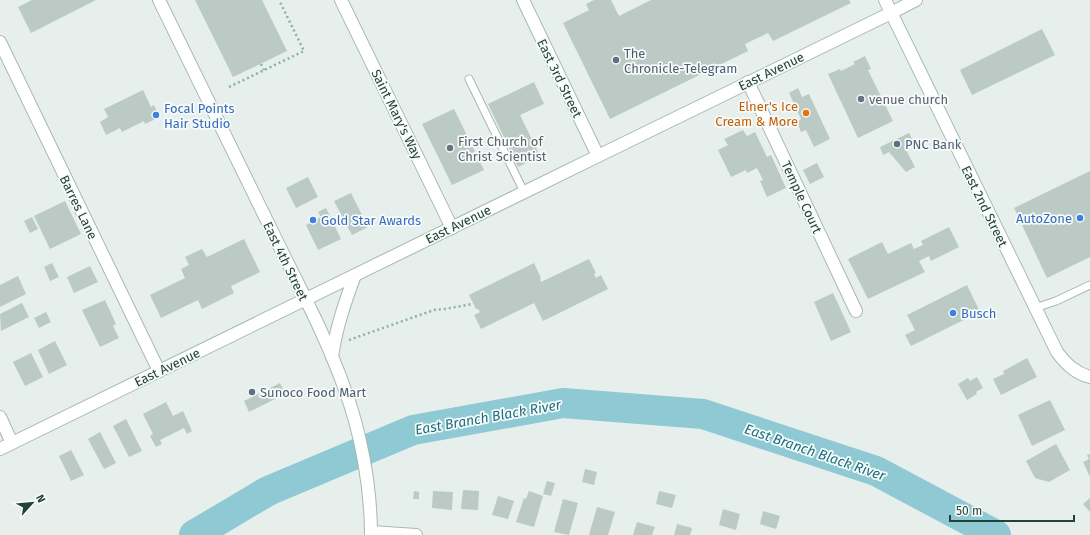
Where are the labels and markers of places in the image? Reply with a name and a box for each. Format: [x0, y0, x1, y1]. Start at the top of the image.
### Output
place label: The Chronicle-Telegram [624, 46, 737, 76]
marker: The Chronicle-Telegram [611, 55, 621, 65]
place label: venue church [869, 92, 948, 107]
marker: venue church [856, 94, 866, 104]
place label: Elner's Ice Cream & More [715, 99, 798, 129]
place label: Focal Points Hair Studio [164, 101, 235, 131]
marker: Elner's Ice Cream & More [801, 108, 811, 118]
marker: Focal Points Hair Studio [151, 110, 161, 120]
place label: First Church of Christ Scientist [458, 134, 547, 164]
place label: PNC Bank [905, 137, 962, 152]
marker: PNC Bank [892, 139, 902, 149]
marker: First Church of Christ Scientist [445, 143, 455, 153]
place label: AutoZone [1016, 211, 1072, 226]
place label: Gold Star Awards [321, 213, 421, 228]
marker: AutoZone [1075, 213, 1085, 223]
marker: Gold Star Awards [308, 215, 318, 225]
place label: Busch [961, 306, 996, 321]
marker: Busch [948, 308, 958, 318]
place label: Sunoco Food Mart [260, 385, 366, 400]
marker: Sunoco Food Mart [247, 387, 257, 397]

